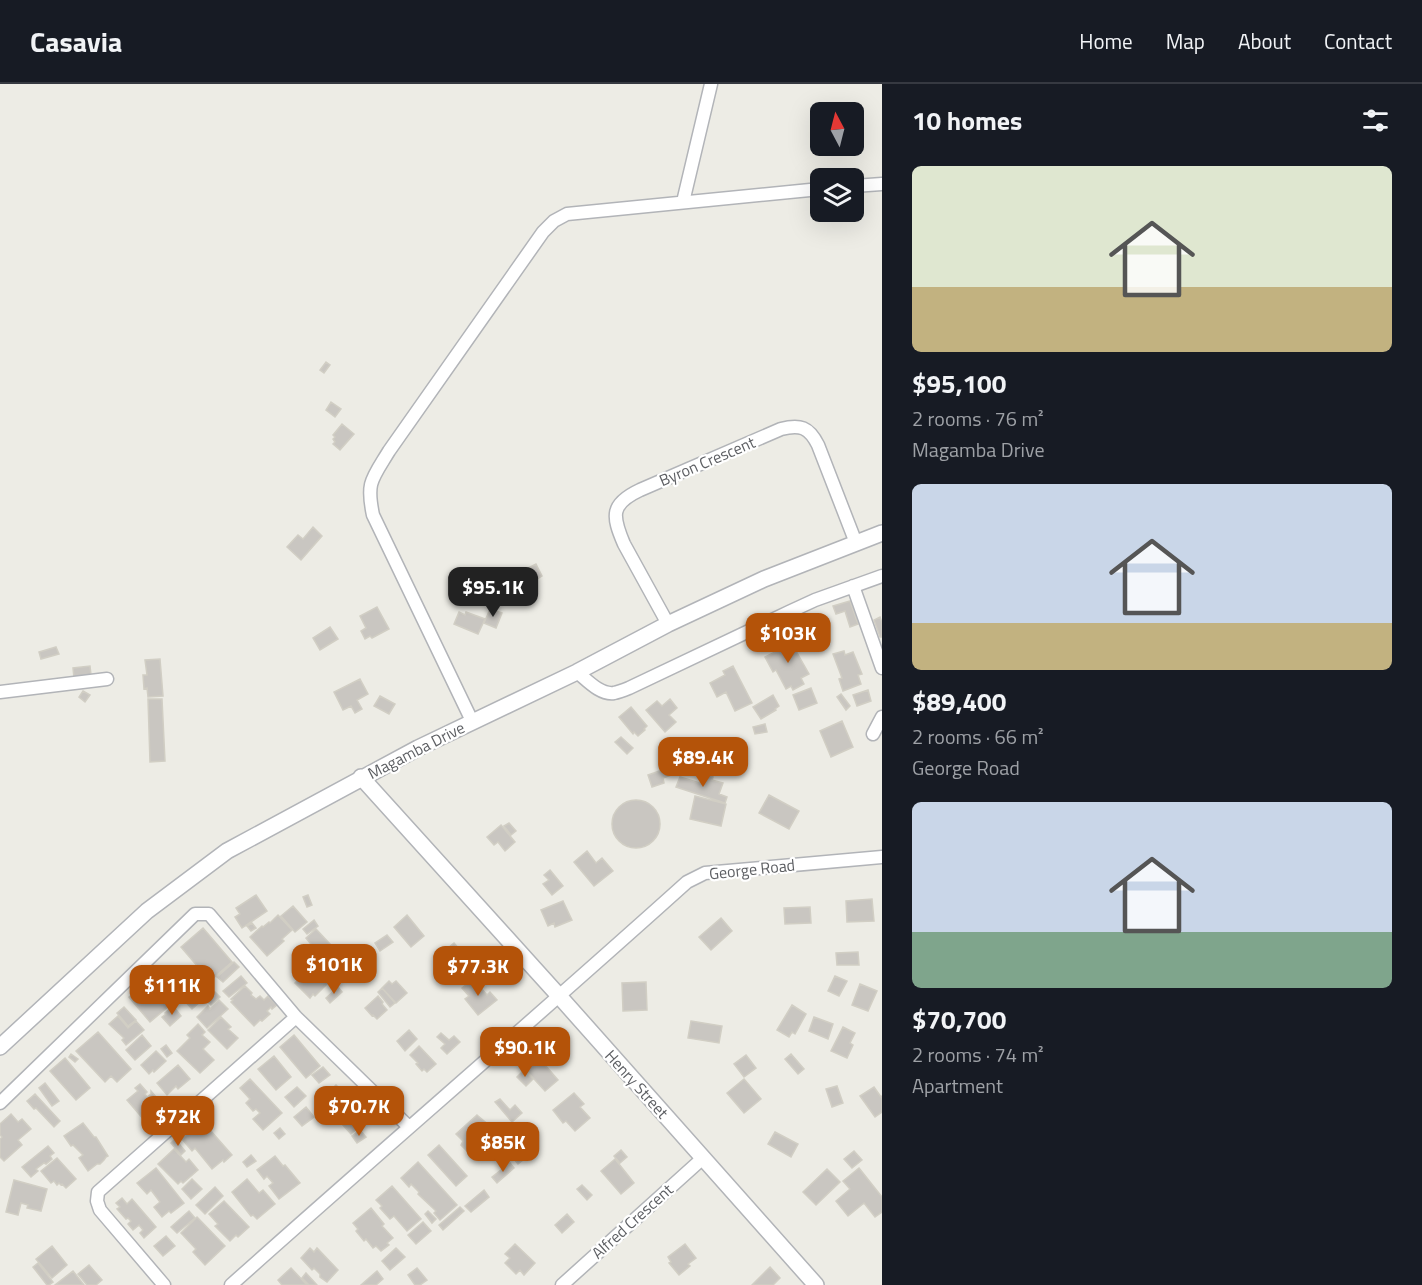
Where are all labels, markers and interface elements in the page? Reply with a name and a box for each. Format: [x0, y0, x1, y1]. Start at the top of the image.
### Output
text: Casavia [30, 20, 122, 63]
text: Home [1079, 25, 1133, 57]
text: Map [1166, 25, 1205, 57]
text: About [1238, 25, 1291, 57]
text: Contact [1324, 25, 1392, 57]
text: 10 homes [912, 101, 1022, 140]
north arrow [810, 102, 864, 156]
map controls [810, 102, 864, 222]
icon: filters [1359, 104, 1392, 137]
button: layers [810, 168, 864, 222]
icon: home [1098, 205, 1206, 313]
text: $95,100 [912, 364, 1006, 403]
text: 2 rooms · 76 m² [912, 403, 1044, 434]
street label: Byron Crescent [655, 430, 759, 492]
text: Magamba Drive [912, 434, 1045, 465]
icon: home [1098, 523, 1206, 631]
pin: $95.1K [444, 567, 542, 618]
text: $95.1K [462, 571, 524, 602]
pin: $103K [746, 613, 830, 664]
text: $103K [760, 617, 816, 648]
text: $89,400 [912, 682, 1006, 721]
street label: Magamba Drive [363, 715, 469, 785]
text: 2 rooms · 66 m² [912, 721, 1044, 752]
pin: $89.4K [654, 737, 752, 788]
text: $89.4K [672, 741, 734, 772]
text: George Road [912, 752, 1020, 783]
icon: home [1098, 841, 1206, 949]
street label: George Road [708, 853, 796, 885]
pin: $101K [292, 944, 376, 995]
pin: $77.3K [429, 946, 527, 997]
text: $101K [306, 948, 362, 979]
text: $77.3K [447, 950, 509, 981]
pin: $111K [130, 965, 214, 1016]
text: $111K [144, 969, 200, 1000]
text: $70,700 [912, 1000, 1006, 1039]
pin: $90.1K [476, 1027, 574, 1078]
text: $90.1K [494, 1031, 556, 1062]
text: 2 rooms · 74 m² [912, 1039, 1044, 1070]
street label: Henry Street [599, 1044, 675, 1124]
text: Apartment [912, 1070, 1003, 1101]
pin: $70.7K [310, 1086, 408, 1137]
text: $70.7K [328, 1090, 390, 1121]
pin: $72K [142, 1096, 214, 1147]
text: $72K [155, 1100, 201, 1131]
pin: $85K [467, 1122, 539, 1173]
text: $85K [480, 1126, 526, 1157]
street label: Alfred Crescent [586, 1177, 678, 1264]

